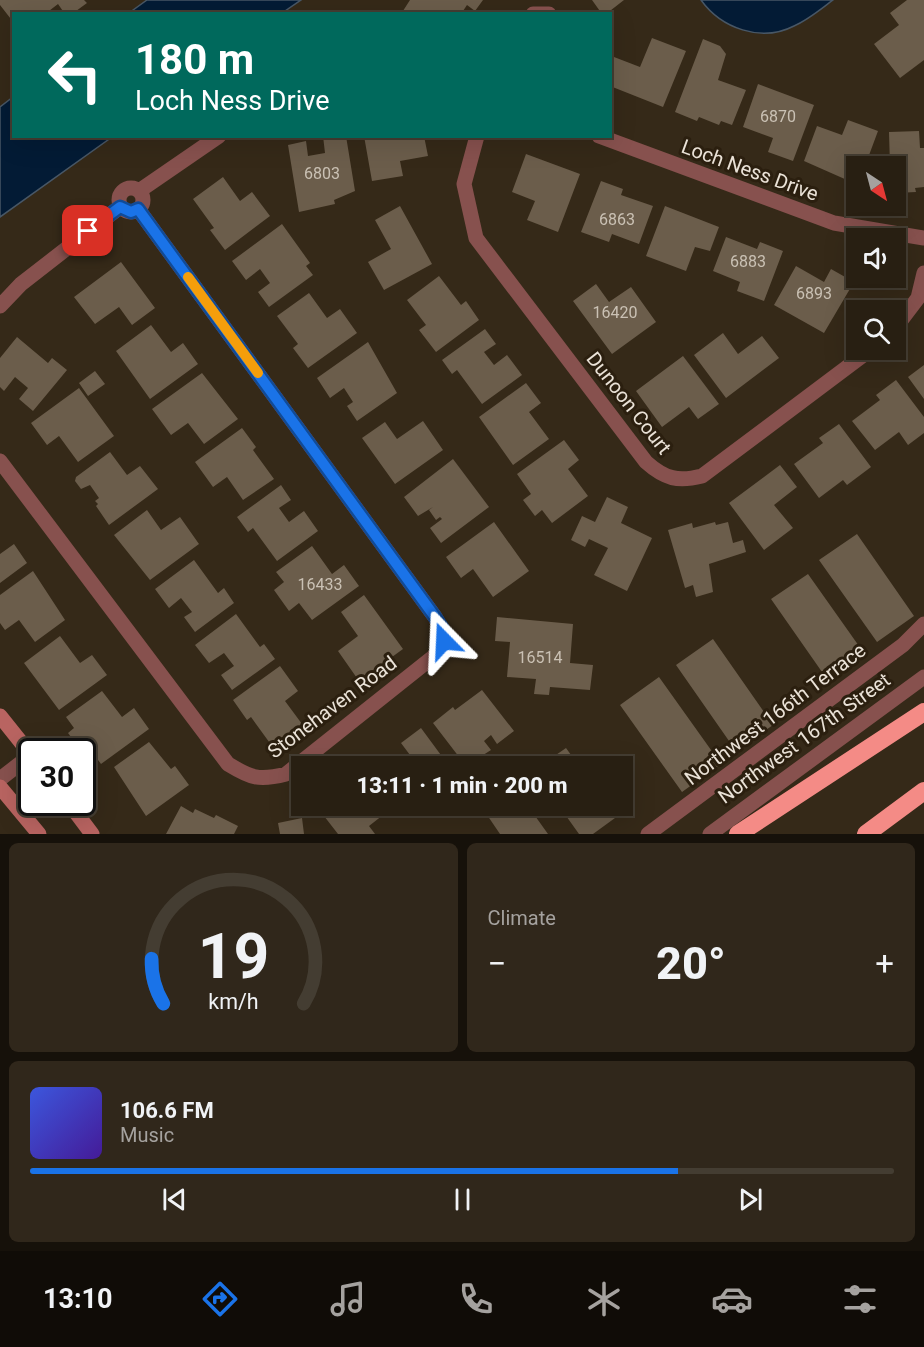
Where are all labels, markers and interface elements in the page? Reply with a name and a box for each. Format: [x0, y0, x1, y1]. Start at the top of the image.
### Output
text: 180 m [135, 35, 254, 84]
icon: left [36, 36, 114, 114]
text: Loch Ness Drive [135, 85, 329, 117]
house number: 6870 [760, 107, 796, 126]
street label: Loch Ness Drive [678, 134, 822, 206]
north arrow [846, 156, 906, 216]
map controls [846, 156, 906, 360]
house number: 6803 [304, 164, 340, 183]
pin [62, 205, 113, 256]
house number: 6863 [599, 210, 635, 229]
icon: arrive [71, 214, 104, 247]
button: sound [846, 228, 906, 288]
house number: 6883 [730, 252, 766, 271]
house number: 6893 [796, 284, 832, 303]
button: search [846, 300, 906, 360]
house number: 16420 [593, 303, 637, 322]
street label: Dunoon Court [582, 347, 676, 459]
house number: 16433 [298, 575, 342, 594]
position arrow [412, 609, 476, 673]
street label: Northwest 166th Terrace [680, 638, 870, 790]
house number: 16514 [518, 648, 562, 667]
street label: Stonehaven Road [263, 651, 401, 763]
street label: Northwest 167th Street [713, 667, 895, 809]
speed limit sign: 30 [18, 738, 96, 816]
text: 13:11 · 1 min · 200 m [357, 773, 567, 798]
text: Climate [488, 906, 556, 930]
text: 19 [197, 920, 269, 993]
text: 20° [656, 937, 726, 990]
text: − [488, 944, 506, 983]
text: + [875, 944, 894, 983]
text: km/h [208, 990, 258, 1015]
text: 106.6 FM [120, 1098, 214, 1123]
text: Music [120, 1123, 174, 1147]
icon: previous [158, 1183, 191, 1216]
icon: pause [446, 1183, 479, 1216]
icon: next [734, 1183, 767, 1216]
icon: directions [199, 1278, 241, 1320]
icon: music [327, 1278, 369, 1320]
icon: phone [455, 1278, 497, 1320]
icon: climate [583, 1278, 625, 1320]
icon: car [711, 1278, 753, 1320]
icon: filters [839, 1278, 881, 1320]
text: 13:10 [43, 1283, 113, 1315]

